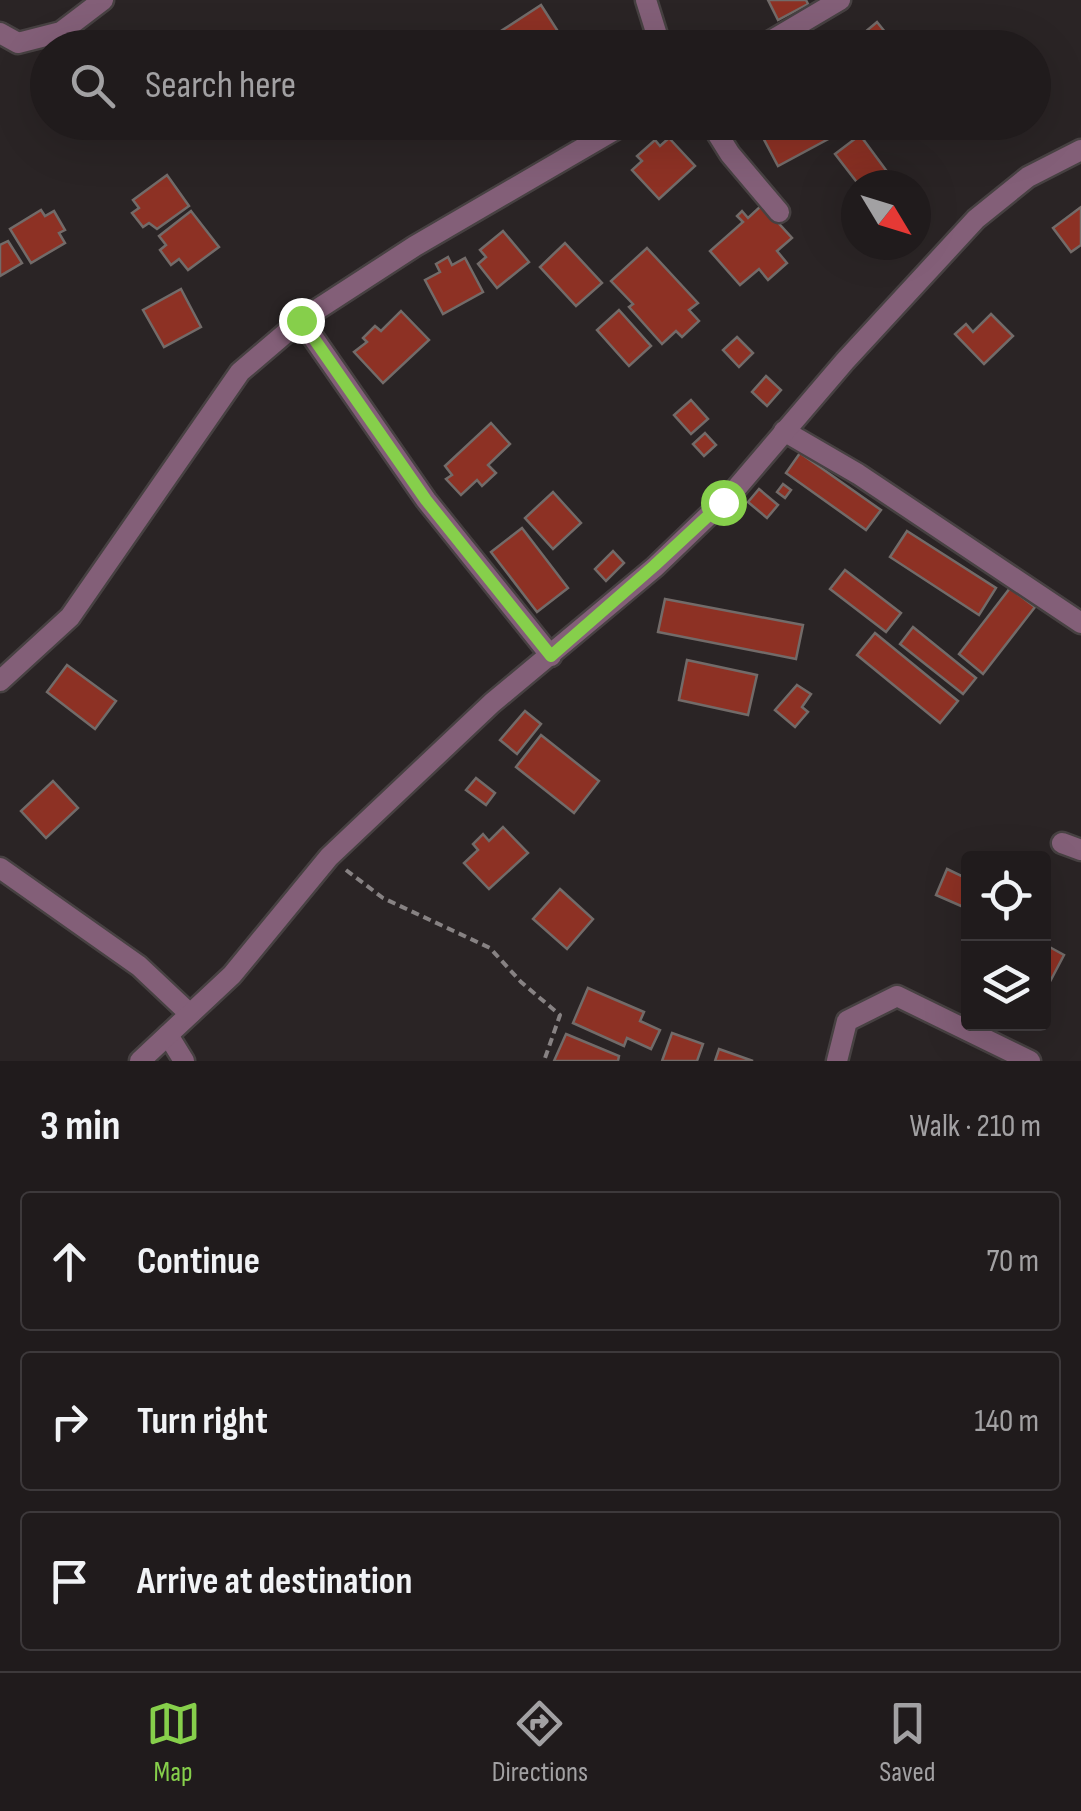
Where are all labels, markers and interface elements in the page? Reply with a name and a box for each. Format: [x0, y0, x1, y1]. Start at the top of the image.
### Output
search box [30, 30, 1051, 140]
icon: search [65, 58, 120, 113]
text: Search here [145, 63, 296, 108]
north arrow [841, 170, 931, 260]
route end [279, 298, 325, 344]
route start [701, 480, 747, 526]
map controls [961, 851, 1051, 1031]
button: locate [961, 851, 1051, 941]
button: layers [961, 941, 1051, 1031]
text: 3 min [40, 1101, 120, 1152]
text: Walk · 210 m [910, 1107, 1041, 1146]
icon: ahead [42, 1234, 97, 1289]
text: Continue [137, 1239, 260, 1284]
text: 70 m [986, 1242, 1039, 1281]
icon: right [42, 1394, 97, 1449]
text: Turn right [137, 1399, 268, 1444]
text: 140 m [975, 1402, 1039, 1441]
icon: arrive [42, 1554, 97, 1609]
text: Arrive at destination [137, 1559, 412, 1604]
tab: Map [146, 1696, 201, 1789]
tab: Directions [492, 1696, 588, 1789]
tab: Saved [879, 1696, 935, 1789]

